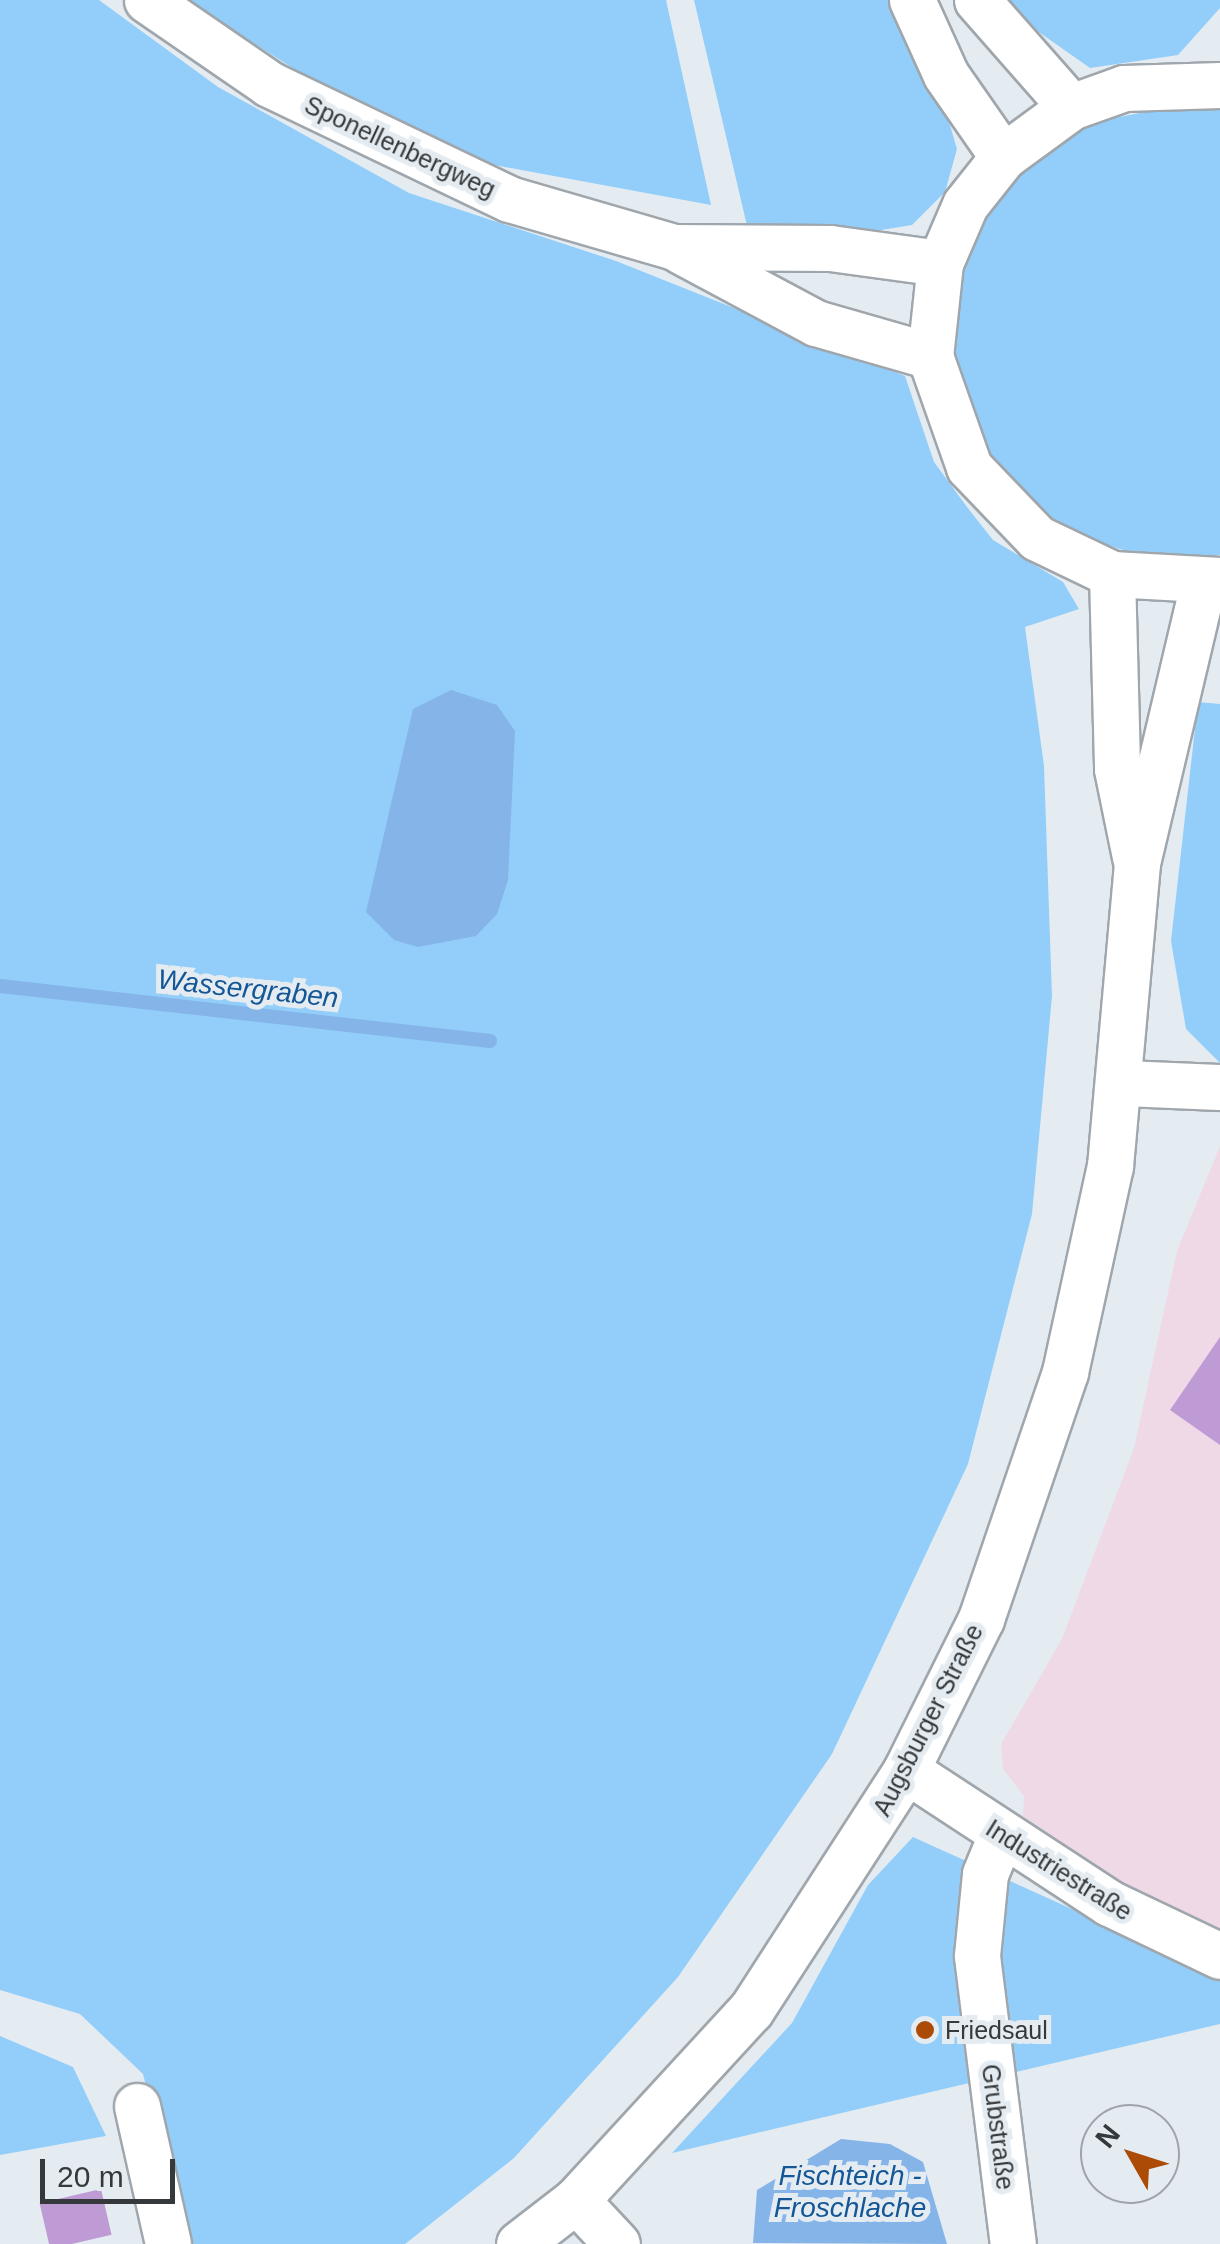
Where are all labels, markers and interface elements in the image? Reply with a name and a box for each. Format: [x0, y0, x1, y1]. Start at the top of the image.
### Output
street label: Sponellenbergweg [300, 90, 500, 204]
water label: Wassergraben [156, 963, 340, 1015]
street label: Augsburger Straße [867, 1619, 989, 1821]
street label: Industriestraße [980, 1813, 1138, 1927]
place label: Friedsaul [945, 2015, 1048, 2045]
marker: Friedsaul [914, 2019, 936, 2041]
street label: Grubstraße [975, 2062, 1021, 2192]
north arrow [1080, 2104, 1180, 2204]
text: N [1089, 2118, 1126, 2154]
scale bar [45, 2139, 180, 2201]
water label: Fischteich - Froschlache [774, 2159, 926, 2225]
text: 20 m [57, 2160, 124, 2193]

